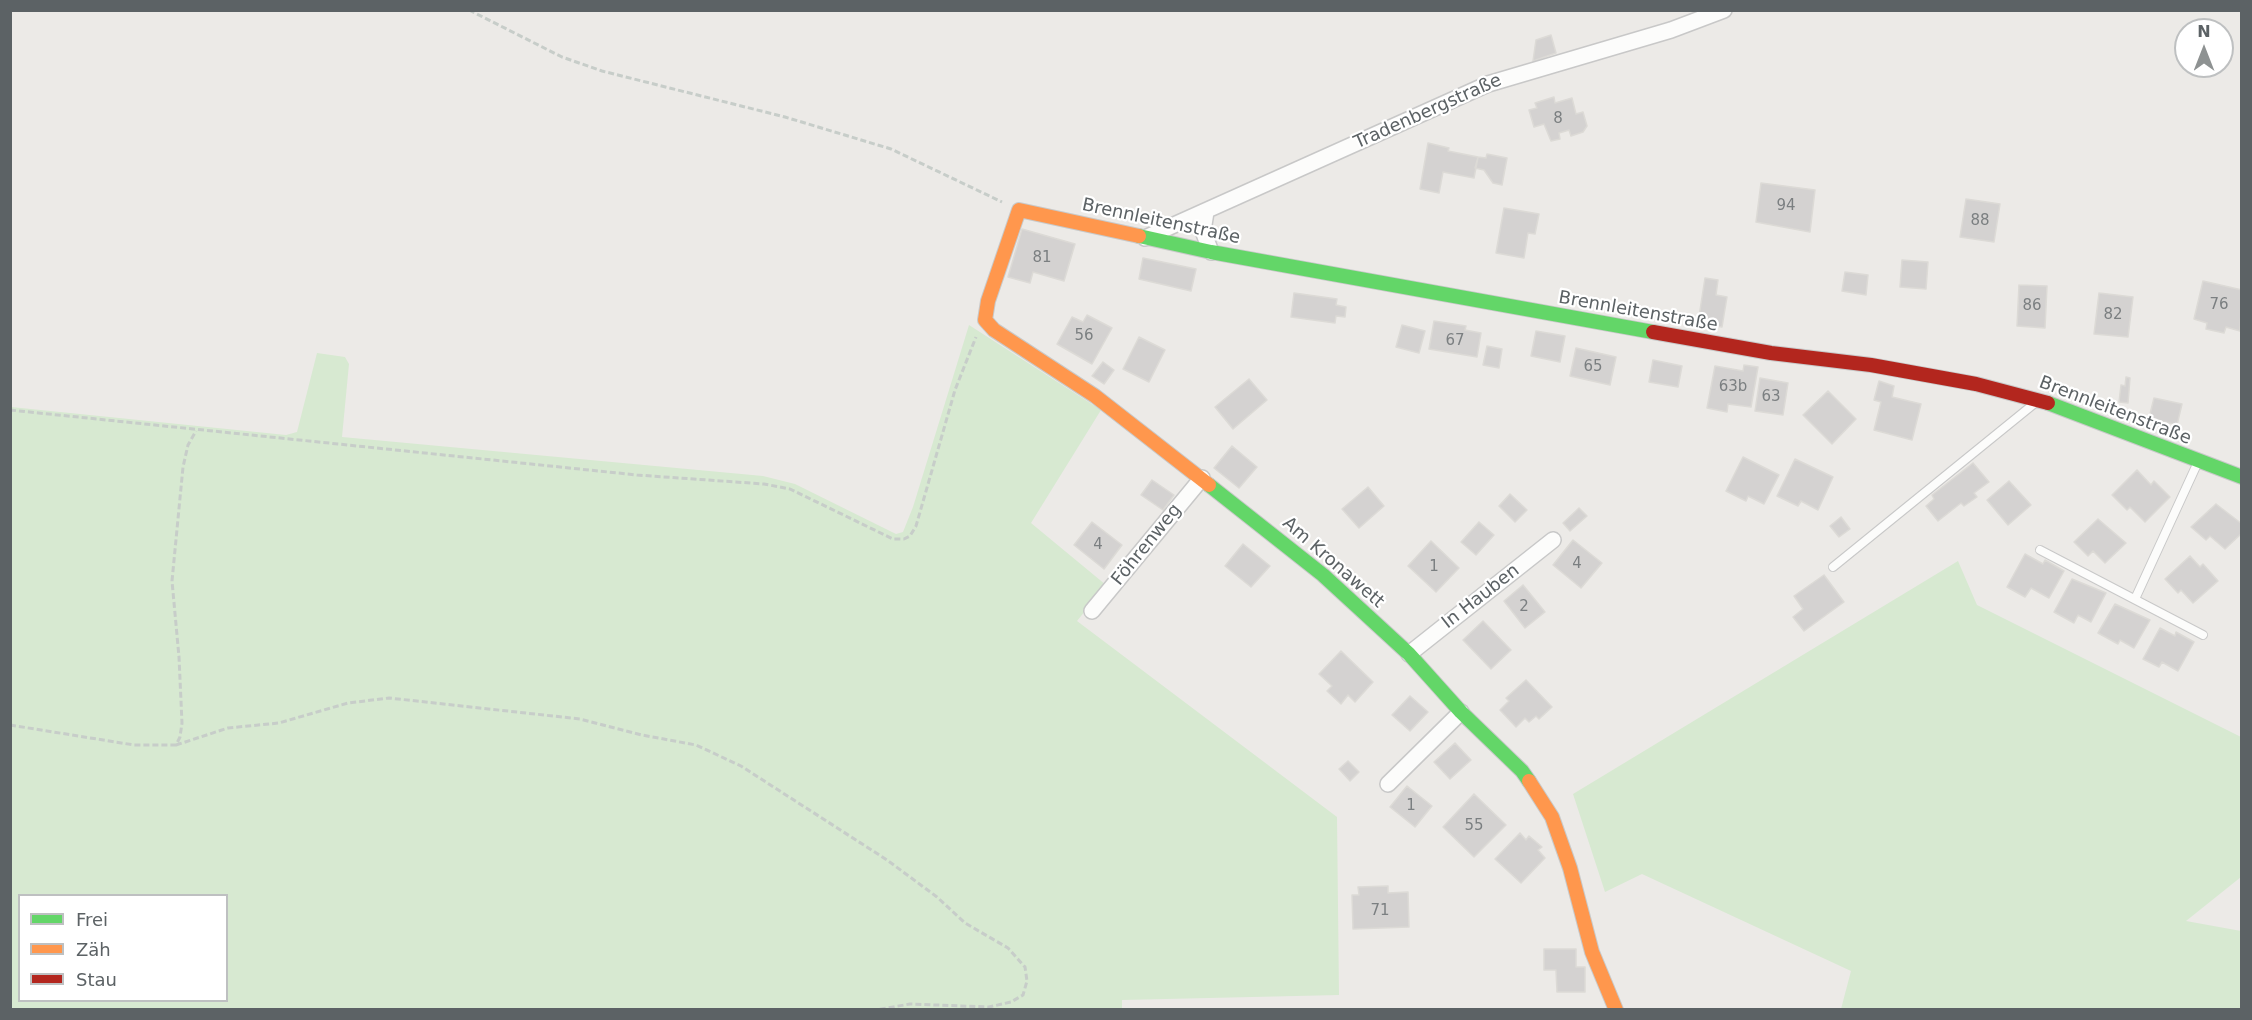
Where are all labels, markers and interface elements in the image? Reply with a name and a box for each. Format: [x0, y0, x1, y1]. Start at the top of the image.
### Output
north arrow [2174, 18, 2234, 78]
text: N [2197, 22, 2211, 41]
street label: Tradenbergstraße [1351, 70, 1505, 154]
house number: 8 [1553, 110, 1563, 128]
street label: Brennleitenstraße [1080, 195, 1242, 249]
house number: 94 [1776, 197, 1796, 215]
house number: 88 [1970, 212, 1990, 230]
house number: 81 [1032, 249, 1052, 267]
street label: Brennleitenstraße [1557, 287, 1719, 337]
house number: 76 [2209, 296, 2229, 314]
house number: 86 [2022, 297, 2042, 315]
house number: 82 [2103, 306, 2123, 324]
house number: 56 [1074, 327, 1094, 345]
house number: 67 [1445, 332, 1465, 350]
house number: 65 [1583, 358, 1603, 376]
street label: Brennleitenstraße [2036, 372, 2194, 450]
house number: 63b [1719, 378, 1747, 396]
house number: 63 [1761, 388, 1781, 406]
street label: Föhrenweg [1108, 500, 1186, 590]
street label: Am Kronawett [1278, 513, 1388, 613]
house number: 4 [1093, 536, 1103, 554]
house number: 4 [1572, 555, 1582, 573]
house number: 1 [1429, 558, 1439, 576]
street label: In Hauben [1438, 560, 1524, 634]
house number: 2 [1519, 598, 1529, 616]
house number: 1 [1406, 797, 1416, 815]
house number: 55 [1464, 817, 1484, 835]
legend [18, 894, 228, 1002]
house number: 71 [1370, 902, 1390, 920]
text: Frei [76, 909, 108, 930]
text: Zäh [76, 939, 111, 960]
text: Stau [76, 969, 117, 990]

